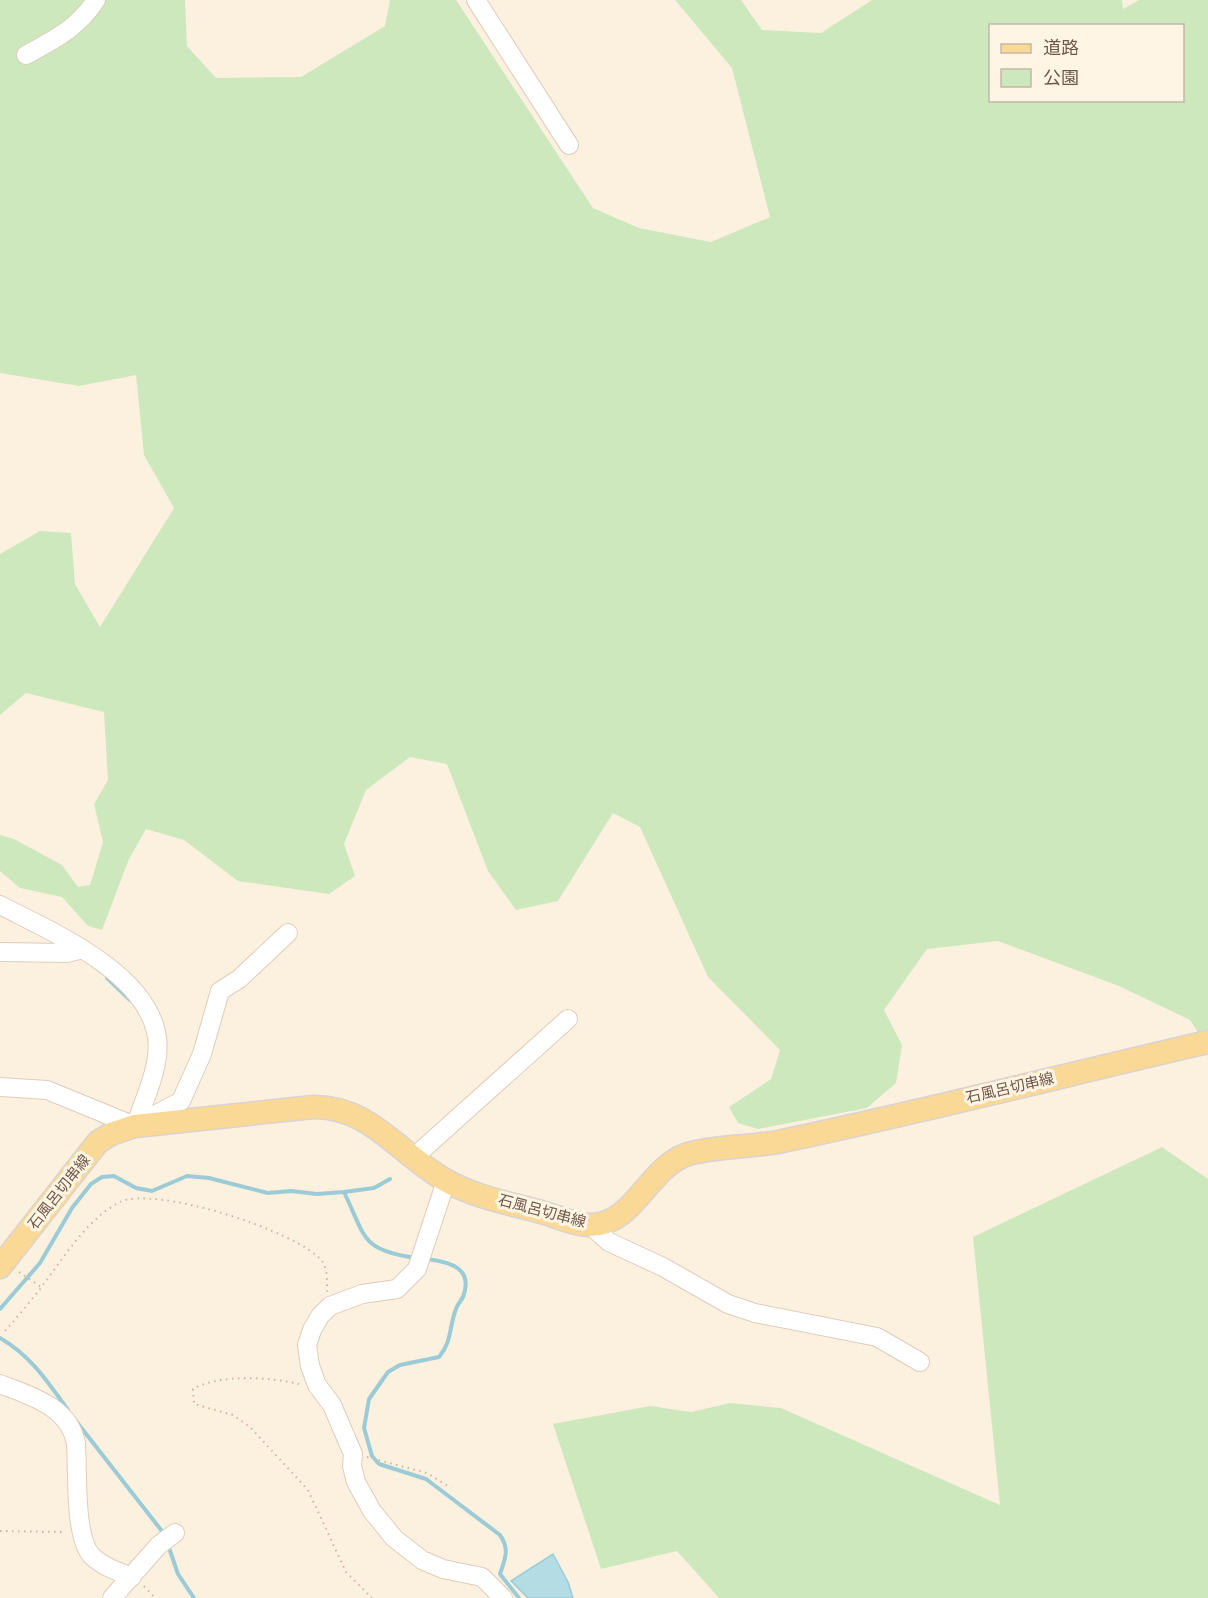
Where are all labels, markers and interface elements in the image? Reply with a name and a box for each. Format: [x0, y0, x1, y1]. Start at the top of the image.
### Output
legend [989, 24, 1184, 102]
text: 道路 [1043, 37, 1079, 58]
text: 公園 [1043, 67, 1079, 88]
street label: 石風呂切串線 [964, 1069, 1056, 1107]
street label: 石風呂切串線 [24, 1151, 94, 1233]
street label: 石風呂切串線 [496, 1191, 588, 1231]

